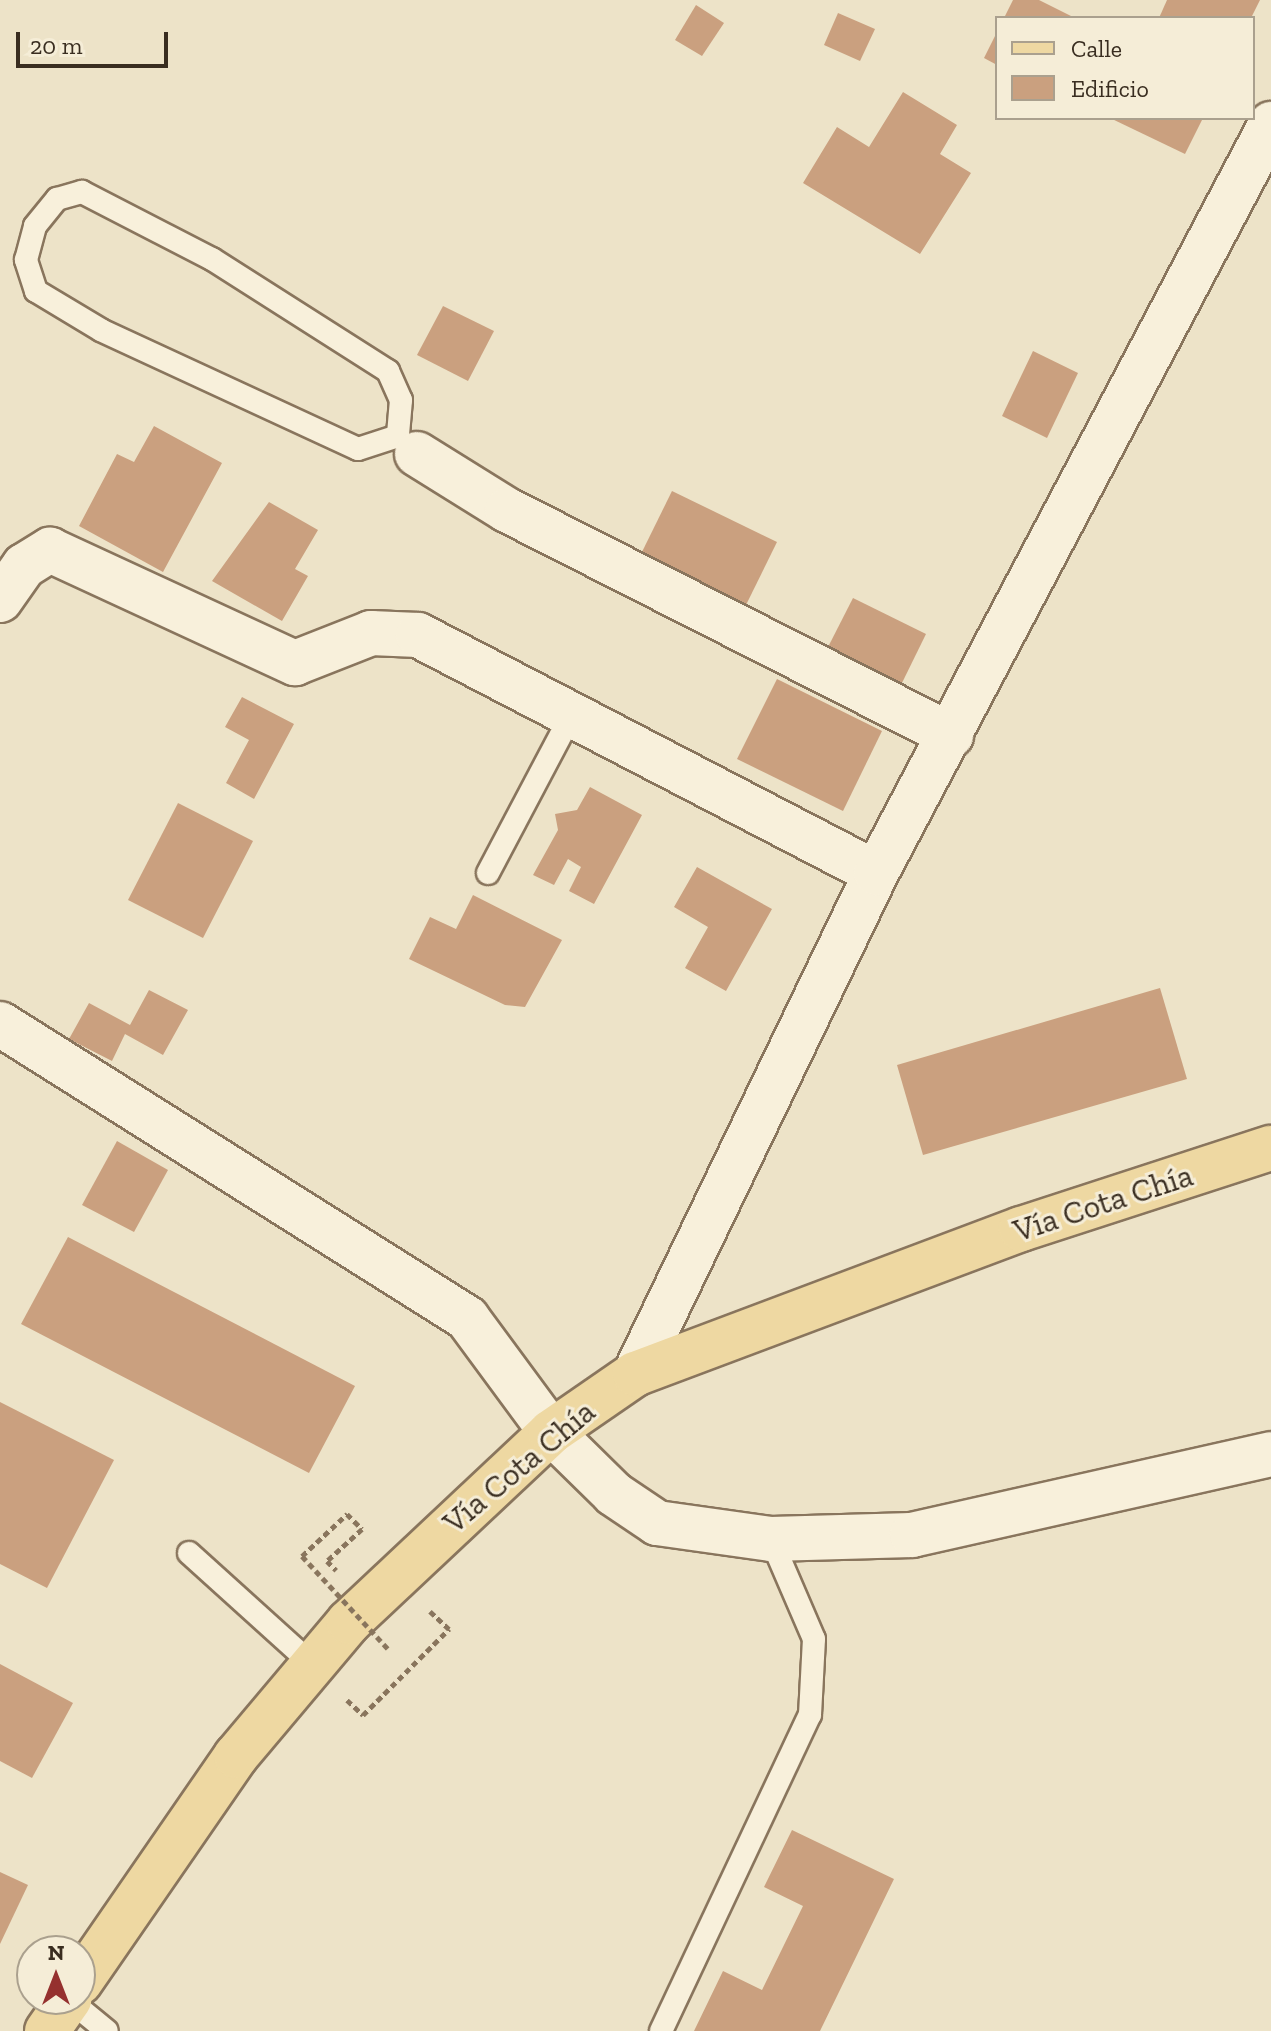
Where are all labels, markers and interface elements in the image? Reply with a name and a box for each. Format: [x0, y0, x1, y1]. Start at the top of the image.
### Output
scale bar [20, 16, 172, 66]
legend [995, 16, 1255, 120]
text: 20 m [30, 31, 82, 60]
text: Calle [1071, 34, 1122, 63]
text: Edificio [1071, 74, 1149, 103]
street label: Vía Cota Chía [1008, 1156, 1198, 1250]
street label: Vía Cota Chía [435, 1392, 603, 1542]
north arrow [16, 1935, 96, 2015]
text: N [48, 1939, 64, 1966]

